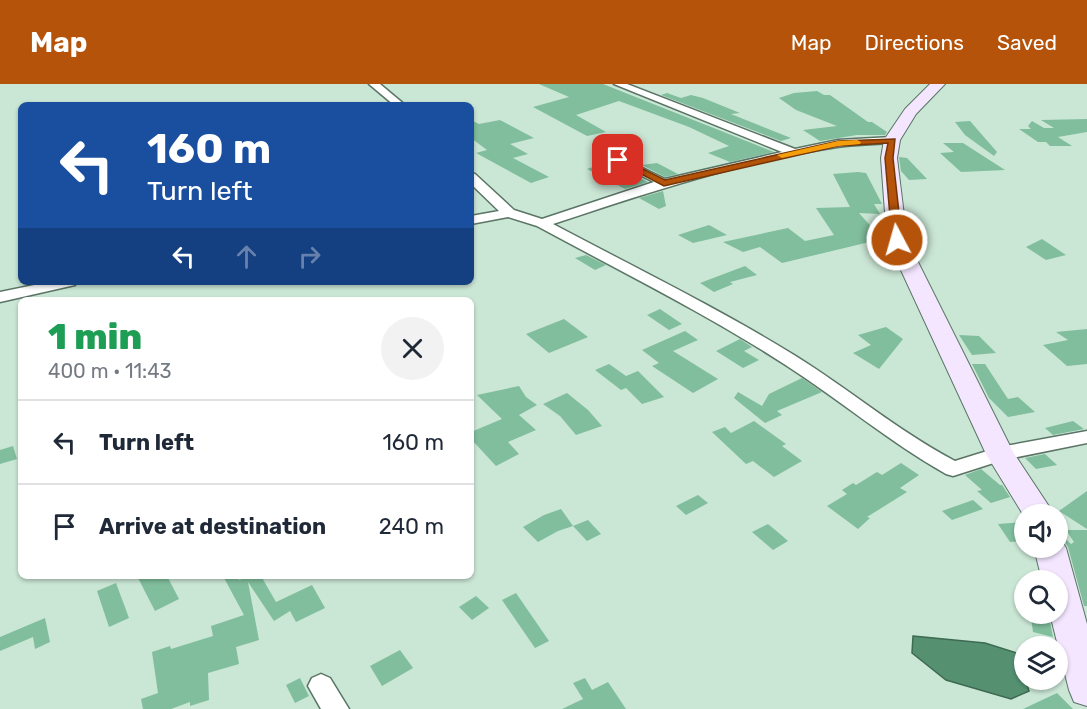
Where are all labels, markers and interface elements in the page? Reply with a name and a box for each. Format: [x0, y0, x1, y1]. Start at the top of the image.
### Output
text: Map [30, 26, 87, 59]
text: Map [791, 30, 832, 55]
text: Directions [865, 30, 964, 55]
text: Saved [997, 30, 1057, 55]
text: 160 m [147, 124, 271, 174]
icon: left [48, 126, 126, 204]
pin [592, 134, 643, 185]
icon: arrive [601, 143, 634, 176]
text: Turn left [147, 175, 252, 207]
position arrow [865, 208, 929, 272]
icon: left [167, 240, 200, 273]
icon: ahead [230, 240, 263, 273]
icon: right [293, 240, 326, 273]
text: 1 min [48, 315, 142, 358]
button: close [381, 317, 444, 380]
text: 400 m · 11:43 [48, 359, 172, 383]
icon: left [48, 426, 81, 459]
text: Turn left [99, 429, 194, 456]
text: 160 m [382, 429, 444, 456]
map controls [1014, 504, 1068, 690]
button: sound [1014, 504, 1068, 558]
icon: arrive [48, 510, 81, 543]
text: Arrive at destination [99, 513, 326, 540]
text: 240 m [379, 513, 444, 540]
button: search [1014, 570, 1068, 624]
button: layers [1014, 636, 1068, 690]

